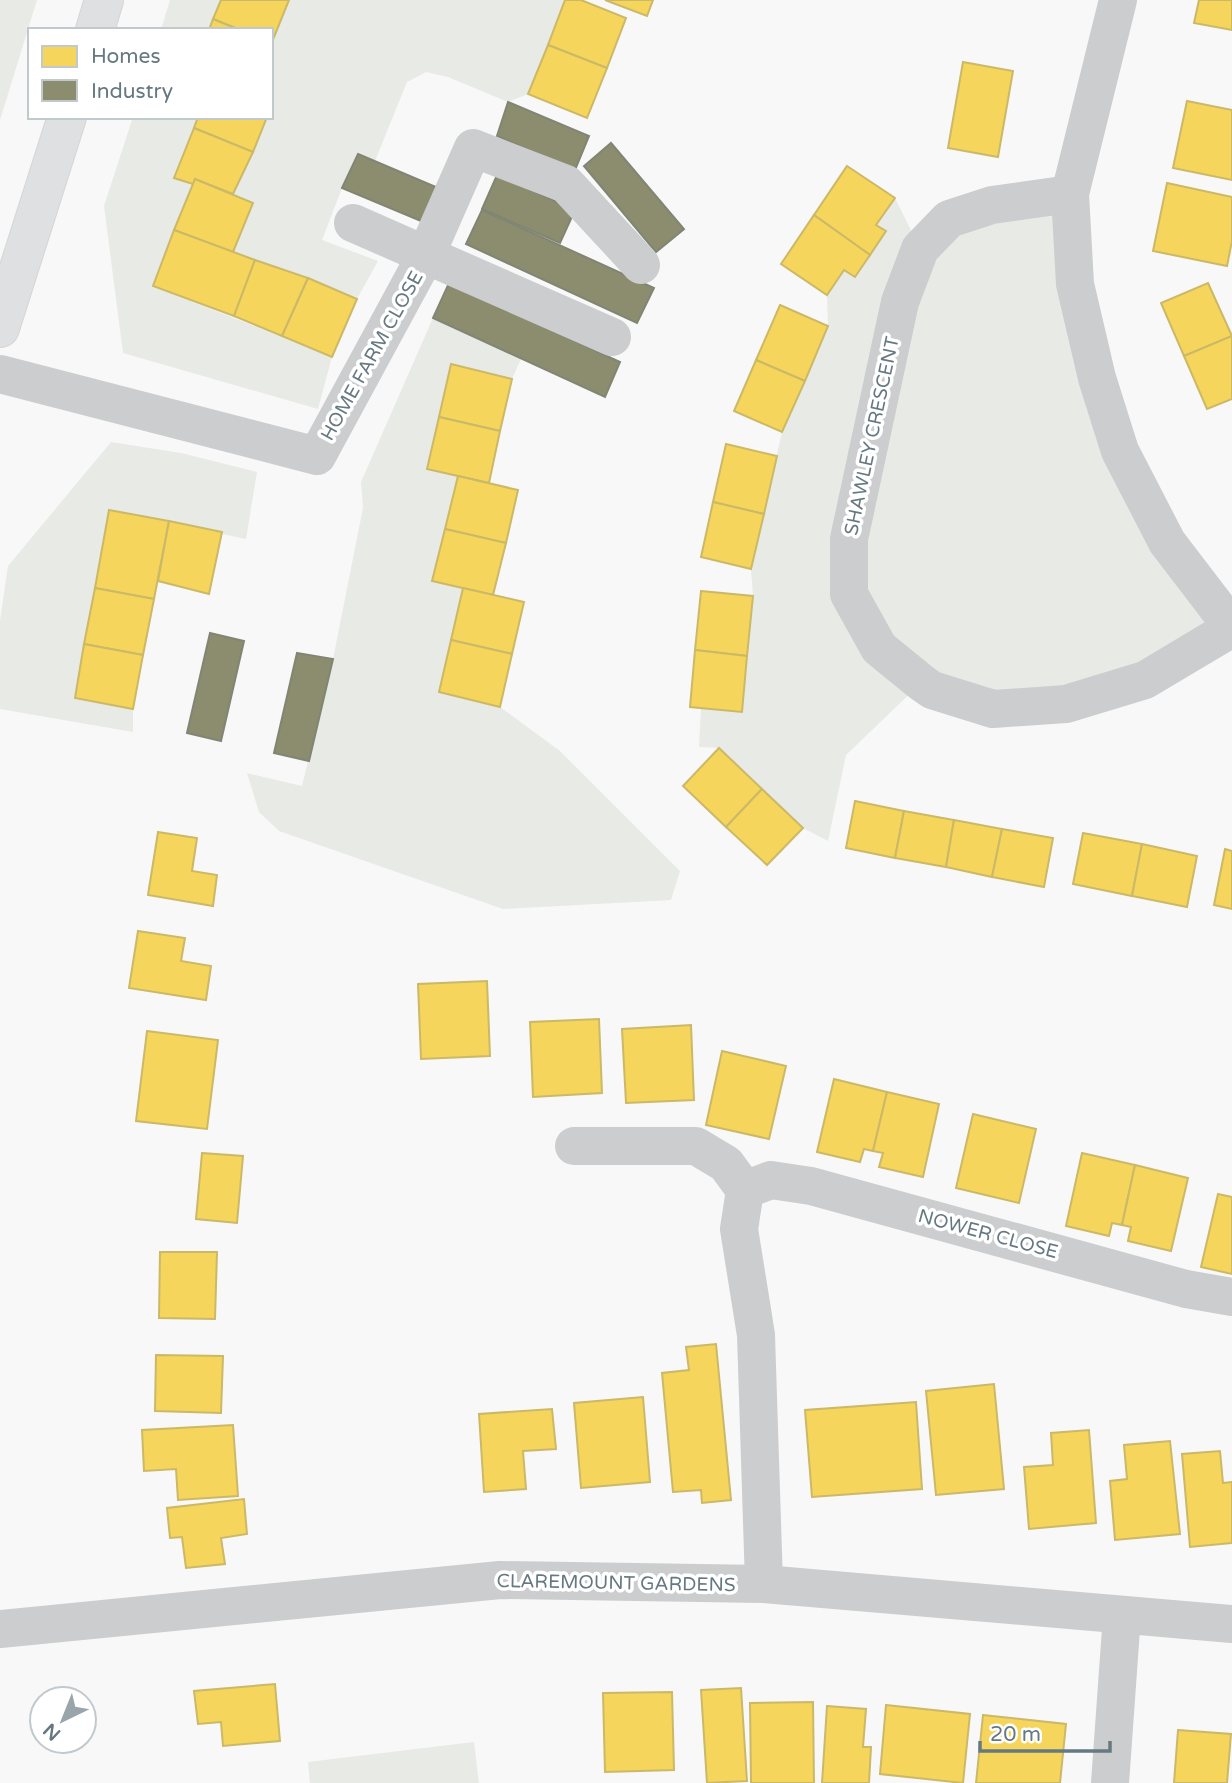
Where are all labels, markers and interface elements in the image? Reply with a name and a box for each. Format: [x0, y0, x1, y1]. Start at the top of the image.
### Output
legend [28, 28, 273, 119]
text: Homes [91, 44, 161, 69]
text: Industry [91, 79, 173, 104]
street label: HOME FARM CLOSE [316, 268, 428, 444]
street label: SHAWLEY CRESCENT [840, 334, 904, 537]
street label: NOWER CLOSE [916, 1205, 1060, 1263]
street label: CLAREMOUNT GARDENS [496, 1570, 736, 1596]
north arrow [28, 1685, 98, 1755]
scale bar [980, 1710, 1110, 1754]
text: N [39, 1718, 65, 1745]
text: 20 m [990, 1722, 1041, 1747]

